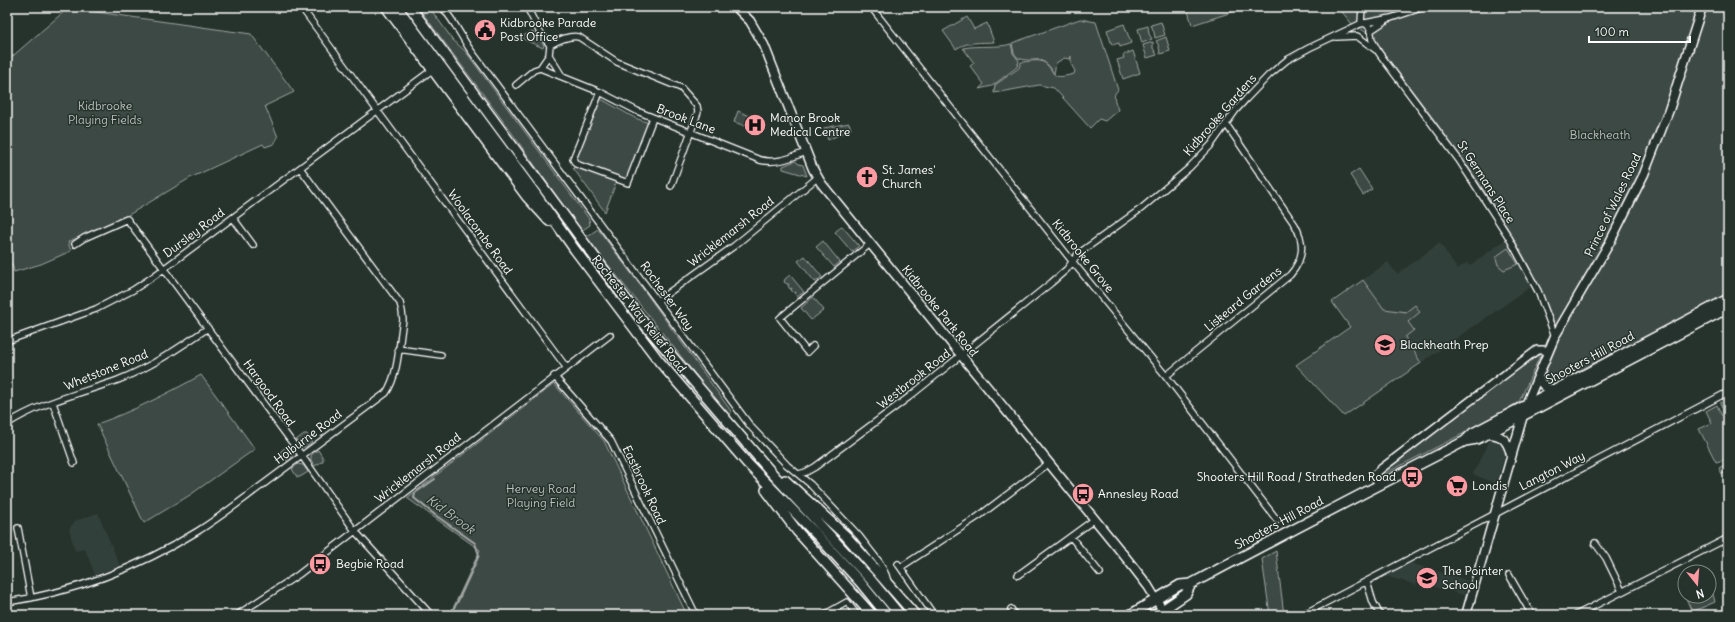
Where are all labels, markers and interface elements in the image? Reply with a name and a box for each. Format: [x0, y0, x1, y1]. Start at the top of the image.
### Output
place label: Kidbrooke Parade Post Office [500, 15, 596, 44]
public building icon: Kidbrooke Parade Post Office [472, 17, 498, 43]
scale bar [1589, 18, 1690, 44]
text: 100 m [1595, 24, 1629, 39]
street label: Kidbrooke Gardens [1180, 71, 1259, 159]
park label: Kidbrooke Playing Fields [68, 98, 142, 127]
street label: Brook Lane [655, 100, 718, 137]
place label: Manor Brook Medical Centre [770, 110, 850, 139]
hospital icon: Manor Brook Medical Centre [742, 112, 768, 138]
park label: Blackheath [1570, 127, 1630, 142]
street label: St Germans Place [1454, 138, 1519, 226]
street label: Prince of Wales Road [1581, 151, 1644, 259]
place label: St. James' Church [882, 162, 936, 191]
church icon: St. James' Church [854, 164, 880, 190]
street label: Woolacombe Road [445, 187, 516, 277]
street label: Wricklemarsh Road [685, 193, 777, 270]
street label: Dursley Road [160, 205, 227, 261]
street label: Kidbrooke Grove [1049, 216, 1118, 295]
street label: Rochester Way Relief Road [589, 252, 690, 375]
street label: Rochester Way [637, 258, 697, 333]
street label: Kidbrooke Park Road [899, 262, 982, 359]
street label: Liskeard Gardens [1201, 263, 1284, 334]
street label: Shooters Hill Road [1543, 328, 1637, 387]
school or university icon: Blackheath Prep [1372, 332, 1398, 358]
place label: Blackheath Prep [1400, 337, 1489, 352]
street label: Westbrook Road [874, 345, 953, 412]
street label: Whetstone Road [62, 346, 150, 393]
street label: Hargood Road [240, 357, 299, 429]
street label: Holburne Road [271, 406, 345, 467]
street label: Wricklemarsh Road [372, 429, 464, 506]
street label: Eastbrook Road [620, 443, 669, 527]
street label: Langton Way [1516, 448, 1587, 494]
bus stop icon: Shooters Hill Road / Stratheden Road [1399, 464, 1425, 490]
place label: Shooters Hill Road / Stratheden Road [1197, 469, 1396, 484]
supermarket icon: Londis [1444, 473, 1470, 499]
place label: Londis [1472, 478, 1507, 493]
park label: Hervey Road Playing Field [506, 481, 576, 510]
bus stop icon: Annesley Road [1070, 481, 1096, 507]
place label: Annesley Road [1098, 486, 1179, 501]
water label: Kid Brook [423, 491, 480, 539]
street label: Shooters Hill Road [1232, 493, 1326, 552]
bus stop icon: Begbie Road [307, 551, 333, 577]
place label: Begbie Road [336, 556, 404, 571]
place label: The Pointer School [1442, 563, 1503, 592]
north arrow [1677, 564, 1717, 604]
school or university icon: The Pointer School [1414, 565, 1440, 591]
text: N [1694, 586, 1706, 601]

